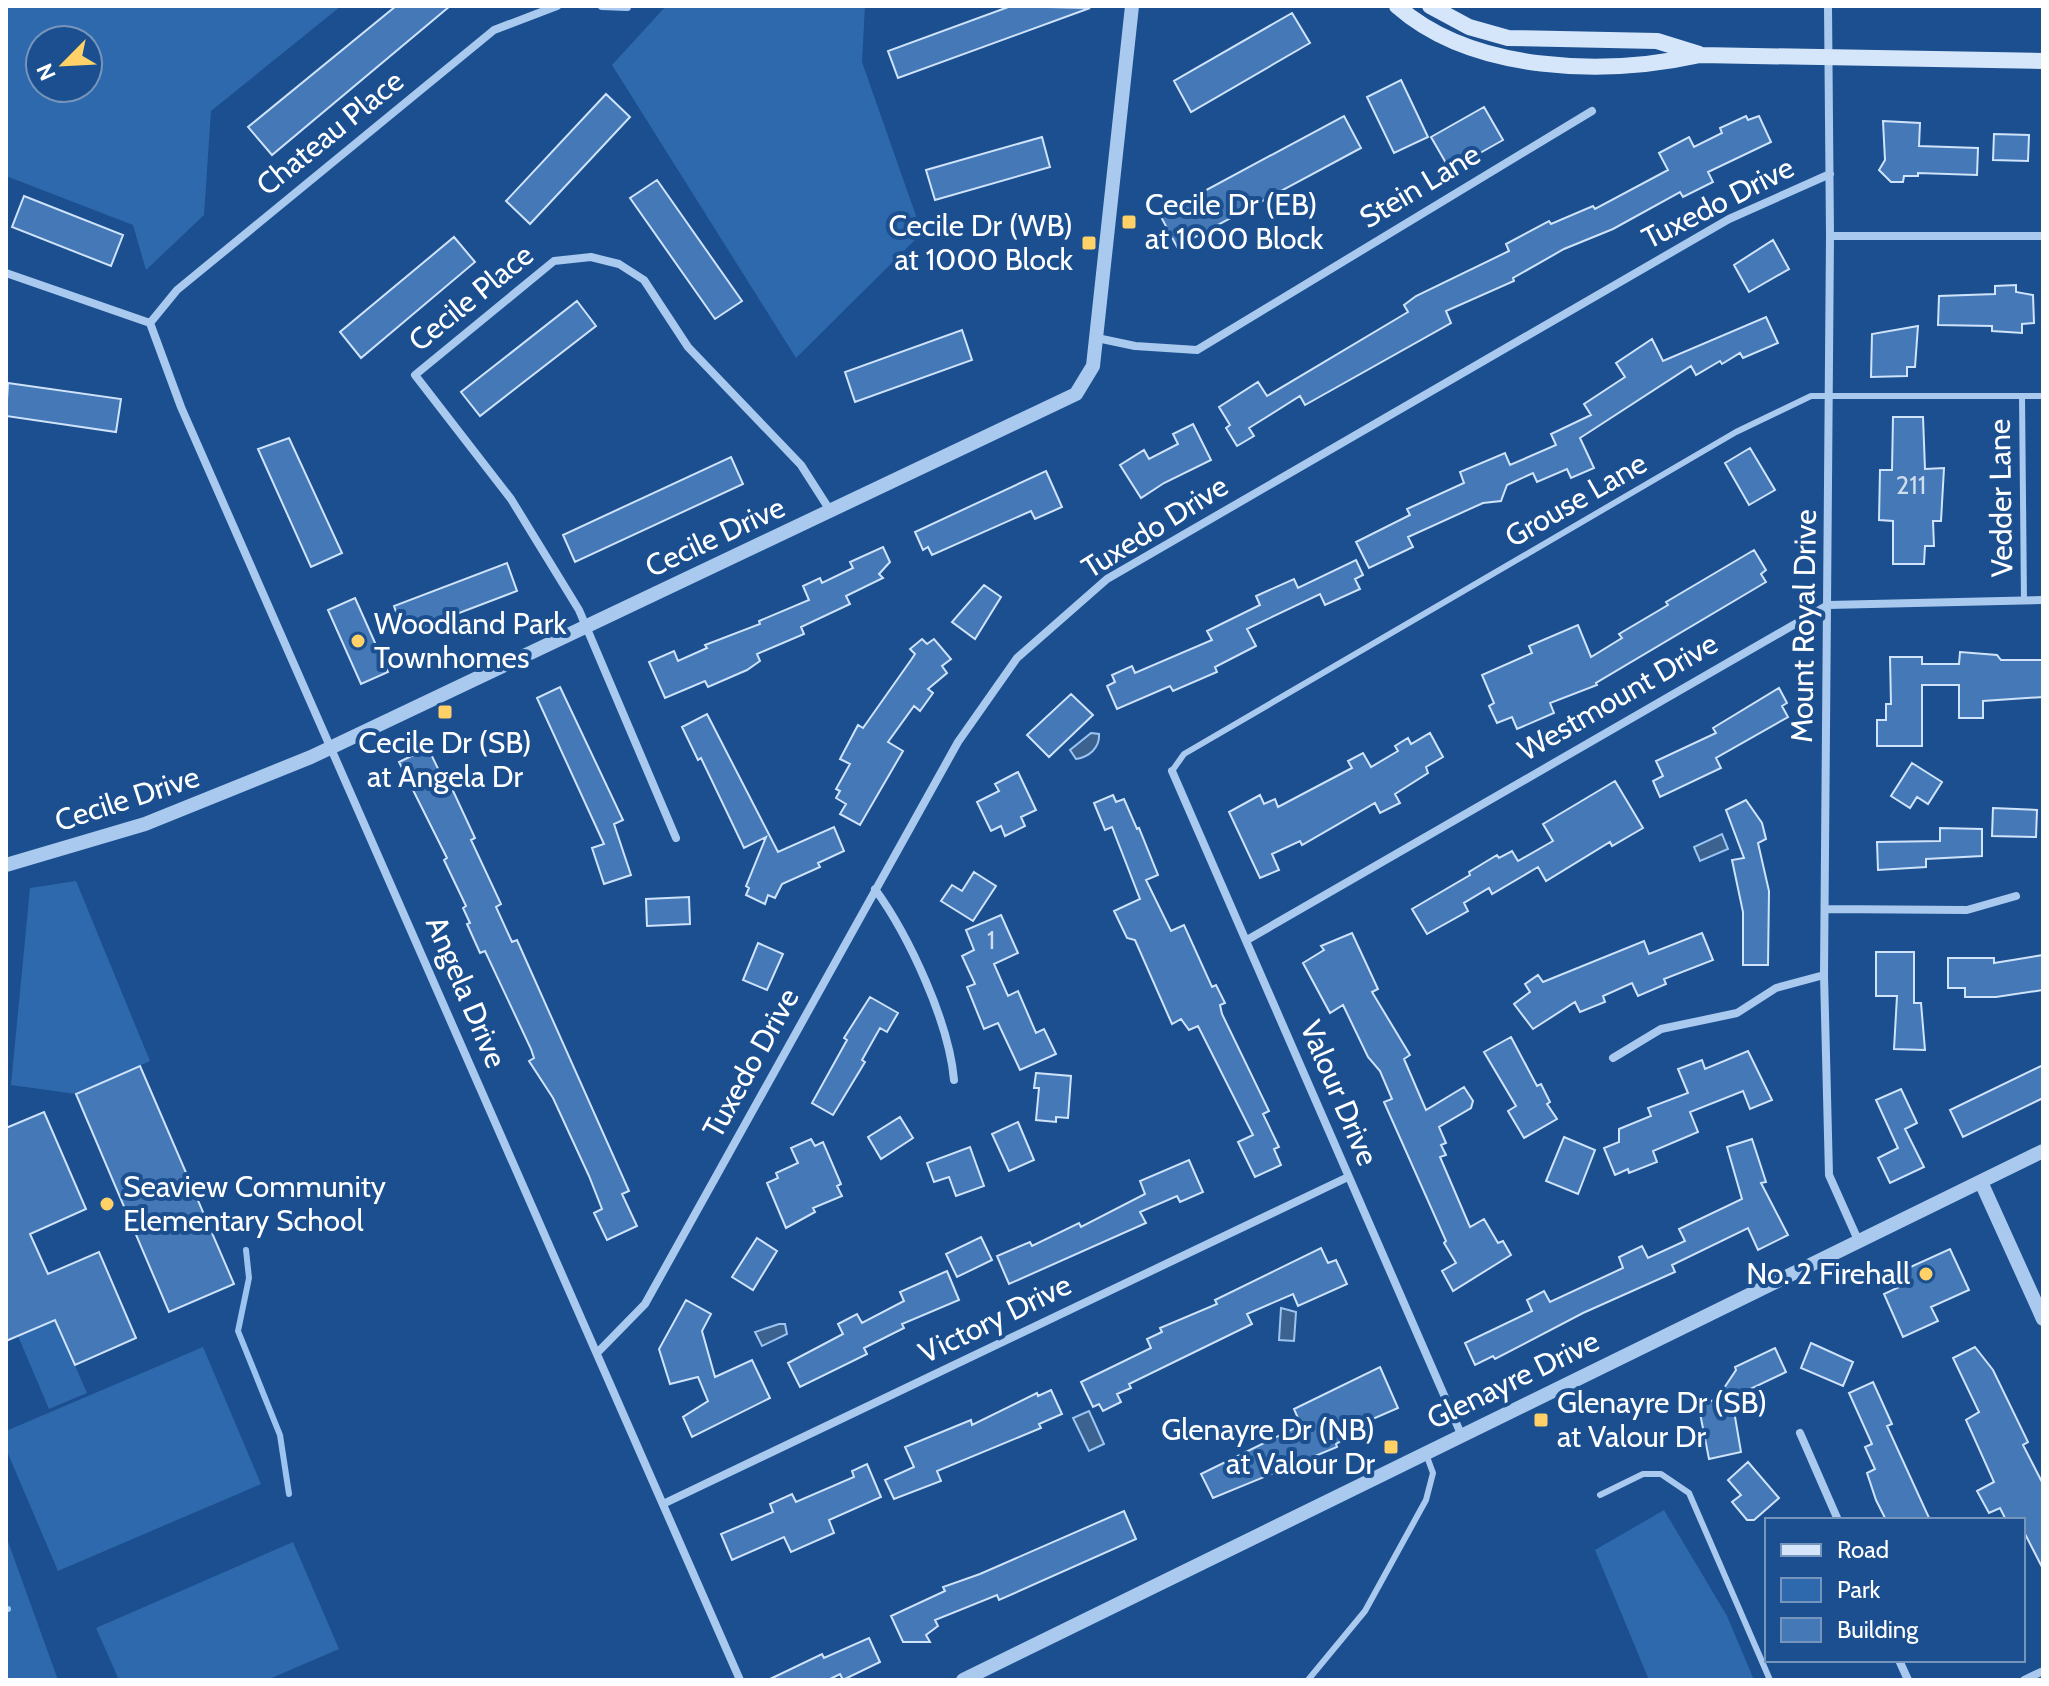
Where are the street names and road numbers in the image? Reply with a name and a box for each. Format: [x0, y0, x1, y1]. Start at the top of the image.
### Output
street label: Chateau Place [249, 62, 411, 203]
street label: Stein Lane [1353, 135, 1487, 236]
street label: Tuxedo Drive [1636, 149, 1800, 257]
street label: Cecile Place [401, 236, 540, 359]
street label: Vedder Lane [1981, 419, 2020, 577]
street label: Grouse Lane [1498, 444, 1653, 555]
street label: Tuxedo Drive [1075, 467, 1235, 586]
street label: Cecile Drive [639, 488, 790, 585]
street label: Mount Royal Drive [1783, 509, 1824, 743]
street label: Westmount Drive [1511, 624, 1724, 769]
street label: Cecile Drive [50, 758, 204, 839]
street label: Angela Drive [418, 910, 515, 1073]
street label: Tuxedo Drive [694, 981, 807, 1144]
street label: Valour Drive [1292, 1015, 1387, 1171]
street label: Victory Drive [913, 1266, 1077, 1371]
street label: Glenayre Drive [1421, 1322, 1605, 1437]

